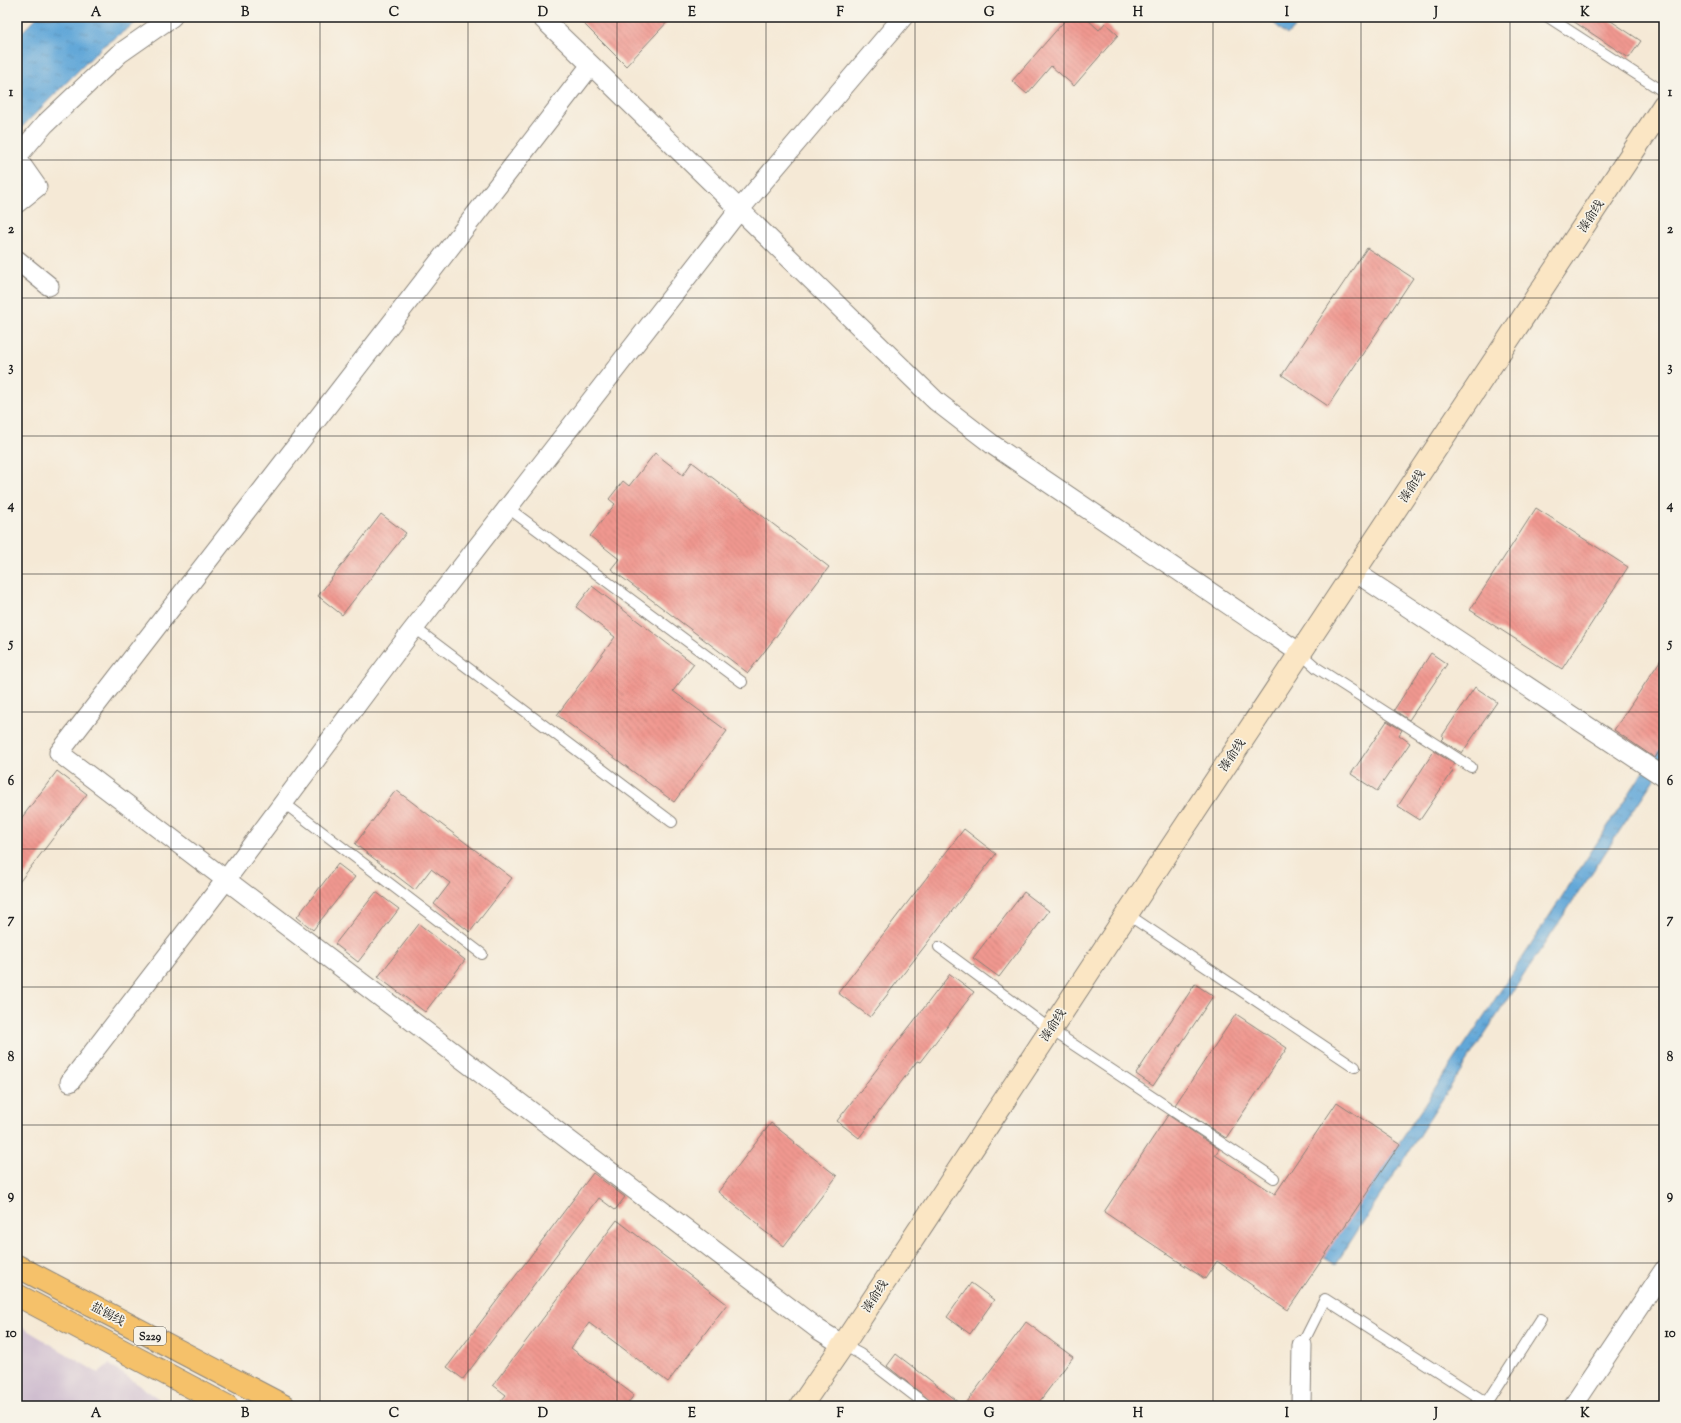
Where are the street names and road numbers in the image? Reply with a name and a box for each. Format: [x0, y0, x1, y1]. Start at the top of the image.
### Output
street label: 溱俞线 [1574, 197, 1609, 237]
street label: 溱俞线 [1395, 467, 1430, 507]
street label: 溱俞线 [1215, 736, 1250, 776]
street label: 溱俞线 [1036, 1006, 1071, 1046]
street label: 溱俞线 [858, 1277, 893, 1317]
street label: 盐锡线 [87, 1298, 128, 1331]
road number: S229 [134, 1327, 166, 1345]

